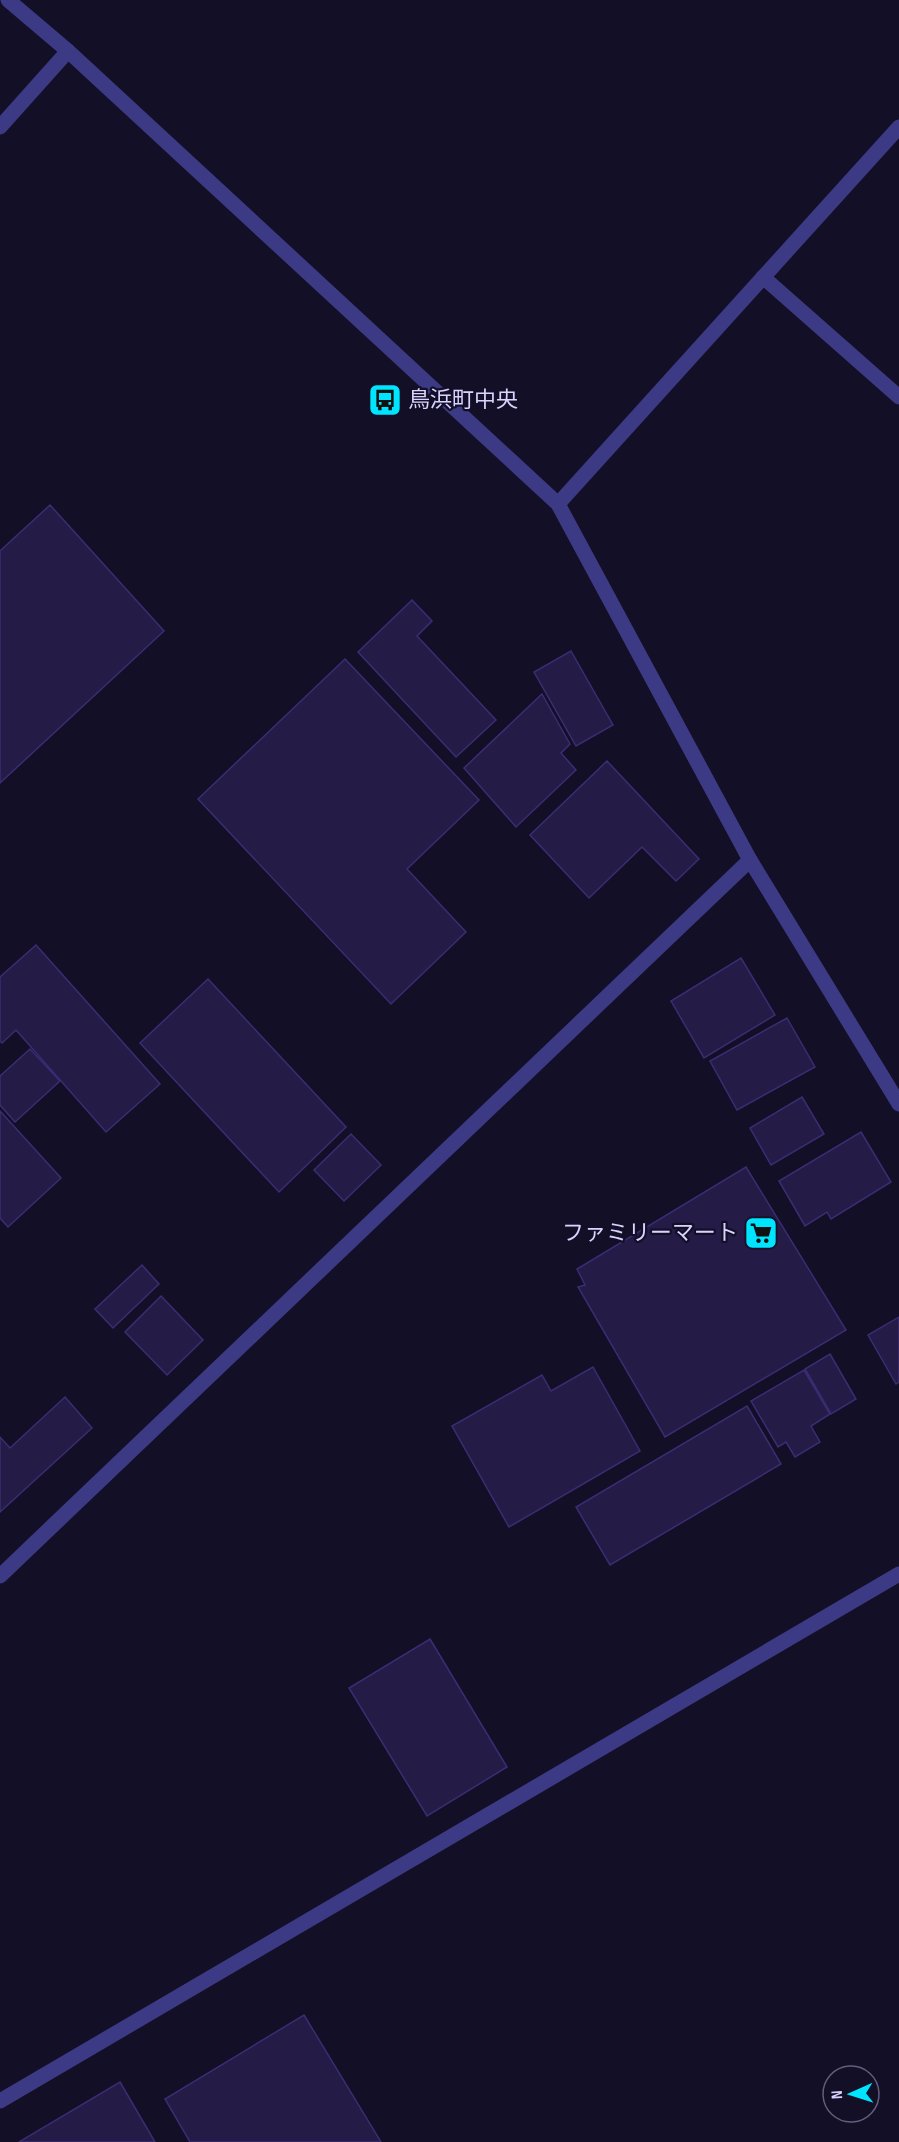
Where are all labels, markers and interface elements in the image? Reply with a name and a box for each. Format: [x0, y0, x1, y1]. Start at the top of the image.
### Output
bus stop icon: 鳥浜町中央 [367, 382, 403, 418]
place label: 鳥浜町中央 [408, 387, 518, 414]
supermarket icon: ファミリーマート [743, 1215, 779, 1251]
place label: ファミリーマート [562, 1220, 738, 1247]
north arrow [821, 2064, 881, 2124]
text: N [828, 2090, 847, 2099]

